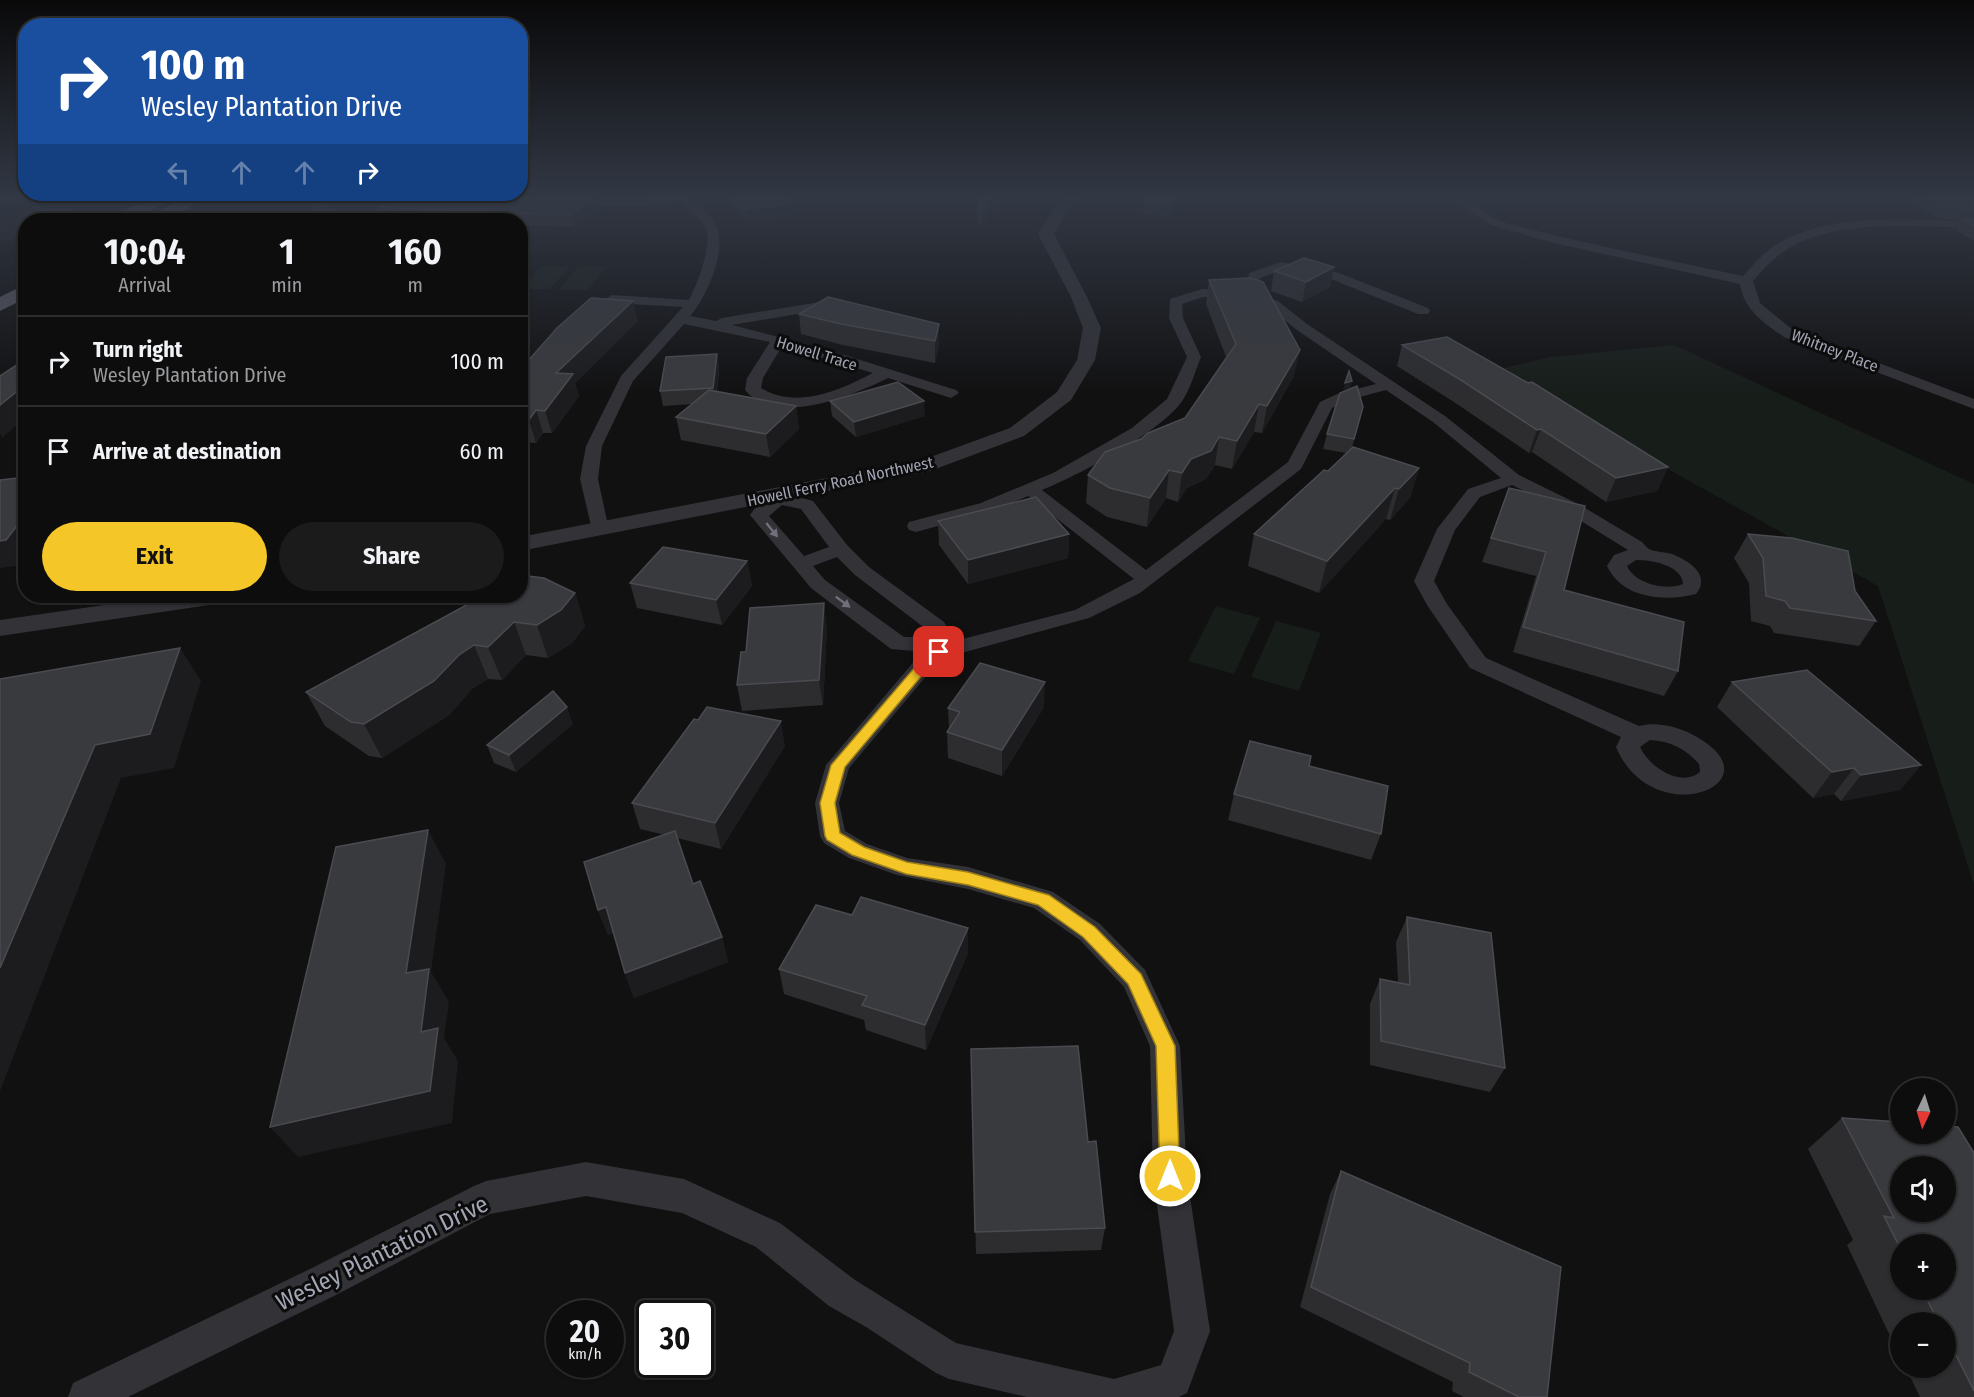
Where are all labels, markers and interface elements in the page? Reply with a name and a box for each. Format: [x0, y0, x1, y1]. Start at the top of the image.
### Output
text: 100 m [141, 40, 245, 90]
icon: right [42, 42, 120, 120]
text: Wesley Plantation Drive [141, 91, 402, 123]
icon: left [162, 156, 195, 189]
icon: ahead [225, 156, 258, 189]
icon: ahead [288, 156, 321, 189]
icon: right [351, 156, 384, 189]
text: 10:04 [104, 230, 185, 274]
text: 1 [279, 230, 294, 274]
text: 160 [388, 230, 442, 274]
text: Arrival [118, 273, 171, 297]
text: min [271, 273, 302, 297]
text: m [407, 273, 423, 297]
street label: Whitney Place [1789, 325, 1881, 376]
street label: Howell Trace [774, 332, 859, 375]
text: Turn right [93, 336, 182, 363]
icon: right [42, 345, 75, 378]
text: 100 m [450, 348, 504, 375]
text: Wesley Plantation Drive [93, 363, 286, 387]
icon: arrive [42, 435, 75, 468]
text: Arrive at destination [93, 438, 281, 465]
text: 60 m [460, 438, 504, 465]
street label: Howell Ferry Road Northwest [745, 452, 936, 511]
button: Exit [42, 522, 267, 591]
button: Share [279, 522, 504, 591]
one-way arrow [765, 522, 778, 538]
one-way arrow [835, 596, 850, 608]
pin [913, 626, 964, 677]
icon: arrive [922, 635, 955, 668]
north arrow [1890, 1078, 1956, 1144]
map controls [1890, 1078, 1956, 1378]
position arrow [1138, 1144, 1202, 1208]
button: sound [1890, 1156, 1956, 1222]
street label: Wesley Plantation Drive [272, 1190, 492, 1316]
button: + [1890, 1234, 1956, 1300]
speed limit sign: 30 [636, 1300, 714, 1378]
button: − [1890, 1312, 1956, 1378]
text: 20 [570, 1314, 600, 1350]
text: km/h [568, 1345, 602, 1363]

